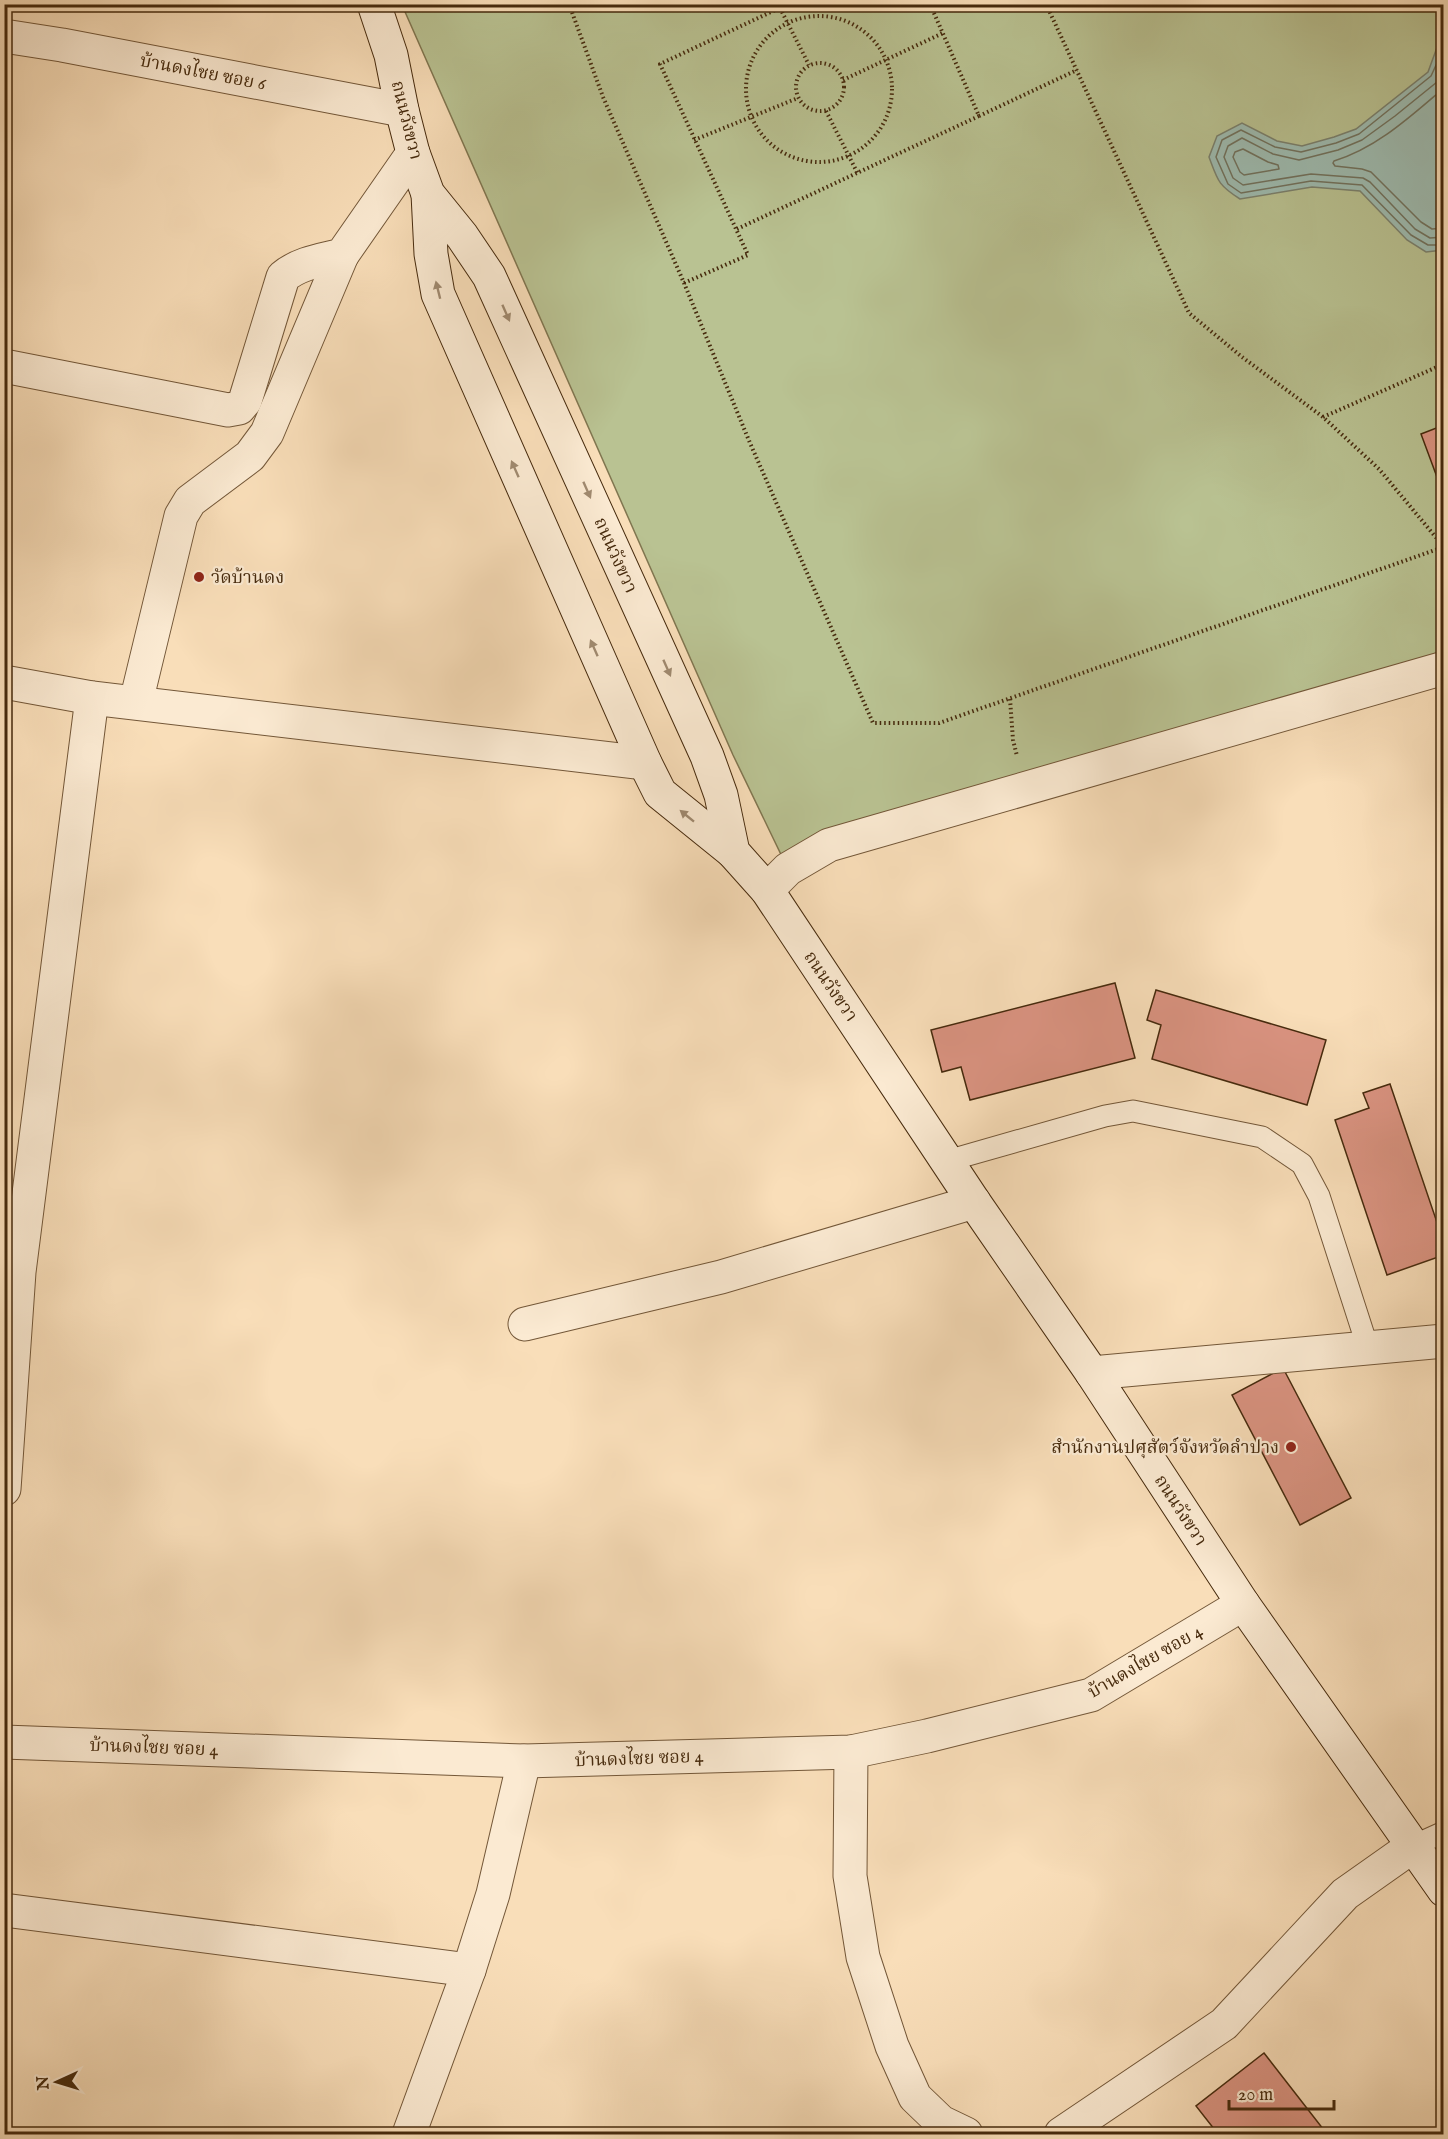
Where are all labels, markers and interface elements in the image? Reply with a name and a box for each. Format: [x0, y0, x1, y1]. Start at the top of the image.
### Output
street label: บ้านดงไชย ซอย 6 [138, 48, 268, 97]
street label: ถนนวังขวา [385, 78, 426, 162]
one-way arrow [433, 281, 443, 300]
one-way arrow [501, 304, 511, 322]
one-way arrow [511, 461, 520, 478]
one-way arrow [582, 482, 591, 499]
street label: ถนนวังขวา [588, 514, 642, 597]
place label: วัดบ้านดง [211, 567, 284, 590]
marker: วัดบ้านดง [192, 570, 206, 584]
one-way arrow [589, 638, 599, 656]
one-way arrow [663, 659, 672, 676]
one-way arrow [680, 810, 695, 823]
street label: ถนนวังขวา [798, 947, 862, 1027]
place label: สำนักงานปศุสัตว์จังหวัดลำปาง [1051, 1436, 1279, 1460]
marker: สำนักงานปศุสัตว์จังหวัดลำปาง [1284, 1440, 1298, 1454]
street label: ถนนวังขวา [1148, 1471, 1211, 1551]
street label: บ้านดงไชย ซอย 4 [1083, 1618, 1207, 1704]
street label: บ้านดงไชย ซอย 4 [89, 1733, 219, 1762]
street label: บ้านดงไชย ซอย 4 [574, 1744, 704, 1773]
north arrow [27, 2052, 87, 2112]
scale bar [1229, 2073, 1334, 2111]
text: N [34, 2075, 55, 2092]
text: 20 m [1238, 2084, 1273, 2107]

